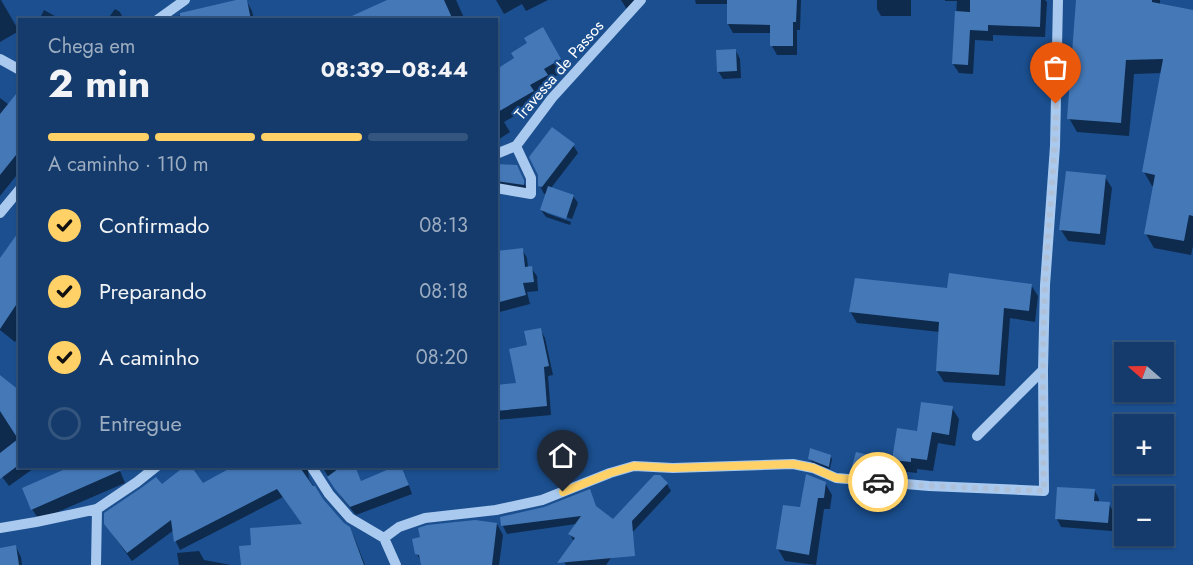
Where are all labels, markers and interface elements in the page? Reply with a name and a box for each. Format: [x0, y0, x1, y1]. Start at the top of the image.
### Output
street label: Travessa de Passos [509, 15, 609, 125]
text: Chega em [48, 32, 135, 61]
pin [1030, 42, 1081, 104]
icon: bag [1039, 51, 1072, 84]
text: 08:39–08:44 [321, 53, 468, 85]
text: 2 min [48, 55, 150, 112]
text: A caminho · 110 m [48, 150, 209, 179]
icon: check [48, 209, 81, 242]
text: Confirmado [99, 209, 209, 241]
text: 08:13 [419, 211, 468, 240]
icon: check [48, 275, 81, 308]
text: Preparando [99, 275, 207, 307]
text: 08:18 [419, 277, 468, 306]
icon: check [48, 341, 81, 374]
text: A caminho [99, 341, 199, 373]
north arrow [1114, 342, 1174, 402]
map controls [1114, 342, 1174, 546]
text: 08:20 [416, 343, 468, 372]
text: Entregue [99, 407, 182, 439]
button: + [1114, 414, 1174, 474]
pin [537, 430, 588, 492]
icon: home [546, 439, 579, 472]
courier [848, 452, 908, 512]
icon: car [862, 466, 895, 499]
button: − [1114, 486, 1174, 546]

